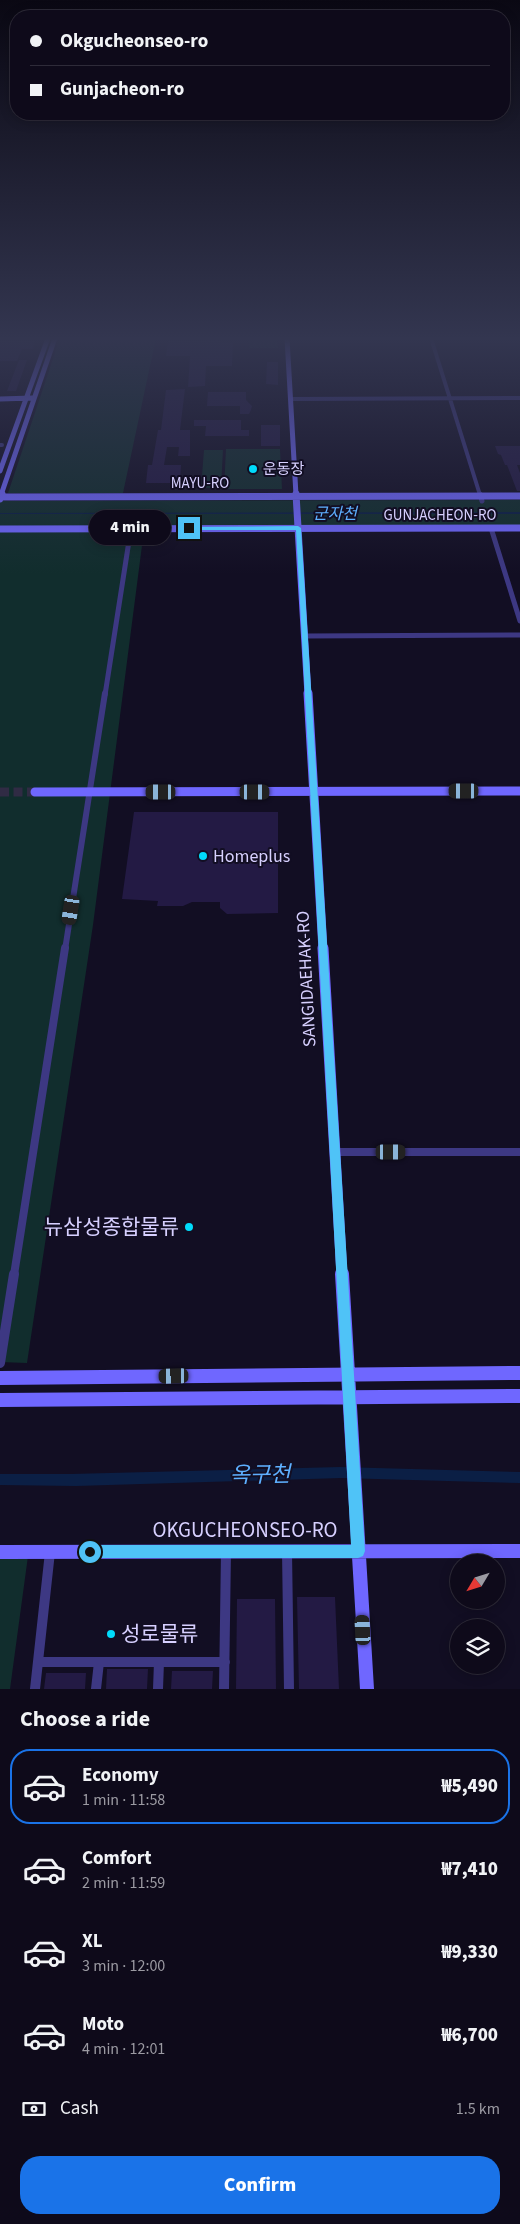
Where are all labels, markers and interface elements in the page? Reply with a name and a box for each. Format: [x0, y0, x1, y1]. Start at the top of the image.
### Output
text: Okgucheonseo-ro [60, 28, 208, 55]
text: Gunjacheon-ro [60, 76, 184, 103]
place label: 운동장 [263, 459, 305, 480]
marker: 운동장 [247, 463, 259, 475]
street label: MAYU-RO [171, 473, 229, 494]
water label: 군자천 [313, 503, 359, 525]
street label: GUNJACHEON-RO [384, 505, 496, 526]
callout: 4 min [89, 510, 172, 546]
text: 4 min [110, 516, 150, 538]
route end [178, 517, 200, 539]
car [449, 784, 479, 799]
car [146, 785, 176, 800]
car [240, 785, 270, 800]
place label: Homeplus [213, 844, 290, 869]
marker: Homeplus [197, 850, 209, 862]
car [61, 894, 80, 926]
street label: SANGIDAEHAK-RO [290, 910, 323, 1048]
car [376, 1145, 406, 1160]
place label: 뉴삼성종합물류 [44, 1212, 179, 1242]
marker: 뉴삼성종합물류 [183, 1221, 195, 1233]
car [158, 1368, 189, 1384]
water label: 옥구천 [229, 1458, 293, 1492]
street label: OKGUCHEONSEO-RO [152, 1515, 338, 1545]
route start [79, 1541, 101, 1563]
north arrow [450, 1554, 505, 1609]
map controls [450, 1554, 505, 1674]
car [354, 1615, 371, 1645]
place label: 성로물류 [121, 1619, 198, 1649]
button: layers [450, 1619, 505, 1674]
marker: 성로물류 [105, 1628, 117, 1640]
text: Choose a ride [20, 1703, 150, 1735]
text: Economy [82, 1762, 159, 1789]
icon: car [22, 1764, 67, 1809]
text: ₩5,490 [441, 1773, 498, 1800]
text: 1 min · 11:58 [82, 1789, 165, 1811]
text: Comfort [82, 1845, 152, 1872]
icon: car [22, 1847, 67, 1892]
text: ₩7,410 [441, 1856, 498, 1883]
text: 2 min · 11:59 [82, 1872, 165, 1894]
text: XL [82, 1928, 103, 1955]
icon: car [22, 1930, 67, 1975]
text: ₩9,330 [441, 1939, 498, 1966]
text: 3 min · 12:00 [82, 1955, 165, 1977]
text: Moto [82, 2011, 124, 2038]
icon: car [22, 2013, 67, 2058]
text: ₩6,700 [441, 2022, 498, 2049]
text: 4 min · 12:01 [82, 2038, 165, 2060]
icon: cash [20, 2095, 48, 2123]
text: Cash [60, 2095, 99, 2122]
text: 1.5 km [456, 2098, 500, 2120]
button: Confirm [20, 2156, 500, 2214]

